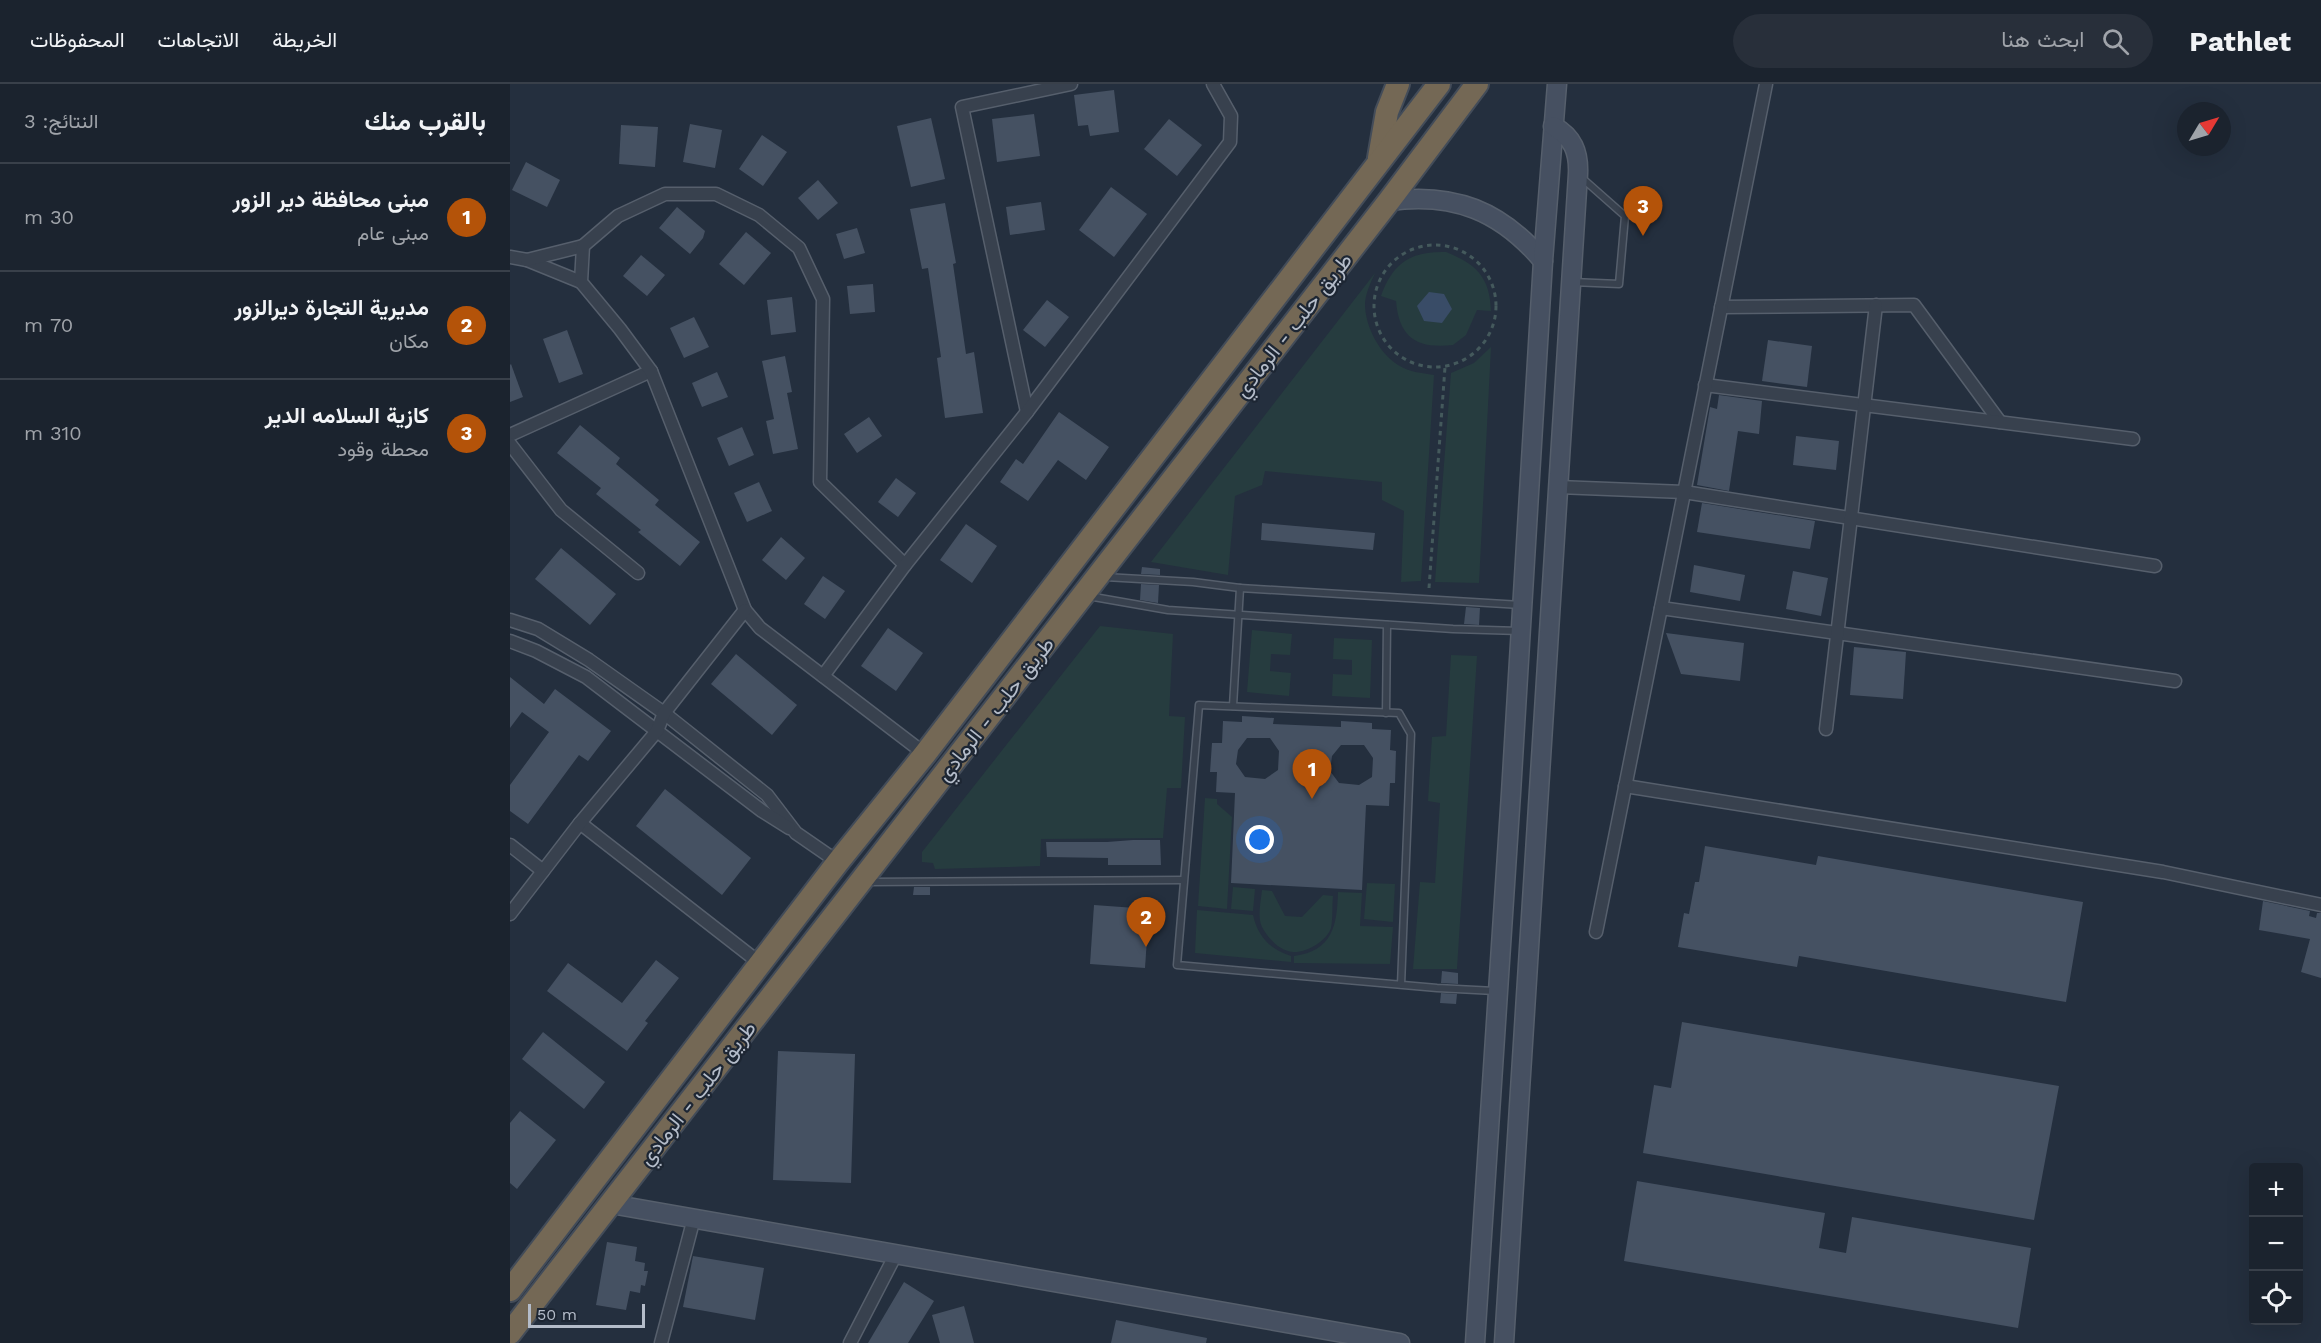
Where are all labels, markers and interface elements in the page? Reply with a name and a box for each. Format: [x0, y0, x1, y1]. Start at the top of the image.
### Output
search box [1733, 14, 2153, 68]
icon: search [2099, 25, 2132, 58]
text: Pathlet [2189, 25, 2291, 58]
text: المحفوظات [30, 27, 125, 52]
text: الاتجاهات [158, 27, 239, 52]
text: الخريطة [272, 27, 337, 52]
text: ابحث هنا [2001, 27, 2084, 52]
north arrow [2177, 102, 2231, 156]
text: بالقرب منك [364, 106, 486, 136]
text: النتائج: 3 [24, 109, 98, 133]
pin: 3 [1624, 186, 1662, 236]
text: مبنى محافظة دير الزور [232, 187, 429, 212]
text: 30 m [24, 205, 74, 229]
text: 1 [462, 205, 471, 229]
text: مبنى عام [357, 221, 429, 245]
street label: طريق حلب - الرمادي [1229, 248, 1361, 405]
text: مديرية التجارة ديرالزور [234, 295, 429, 320]
text: 70 m [24, 313, 73, 337]
text: 2 [461, 313, 472, 337]
text: مكان [389, 329, 429, 353]
text: كازية السلامه الدير [265, 403, 429, 428]
text: 310 m [24, 421, 82, 445]
text: 3 [461, 421, 472, 445]
text: محطة وقود [338, 437, 429, 461]
street label: طريق حلب - الرمادي [931, 632, 1063, 789]
pin: 1 [1292, 750, 1332, 799]
your location [1245, 825, 1274, 854]
pin: 2 [1126, 898, 1166, 947]
street label: طريق حلب - الرمادي [633, 1016, 765, 1173]
map controls [2249, 1163, 2303, 1325]
button: + [2249, 1163, 2303, 1217]
button: − [2249, 1217, 2303, 1271]
button: locate [2249, 1271, 2303, 1325]
scale bar [528, 1301, 645, 1328]
text: 50 m [537, 1305, 577, 1324]

